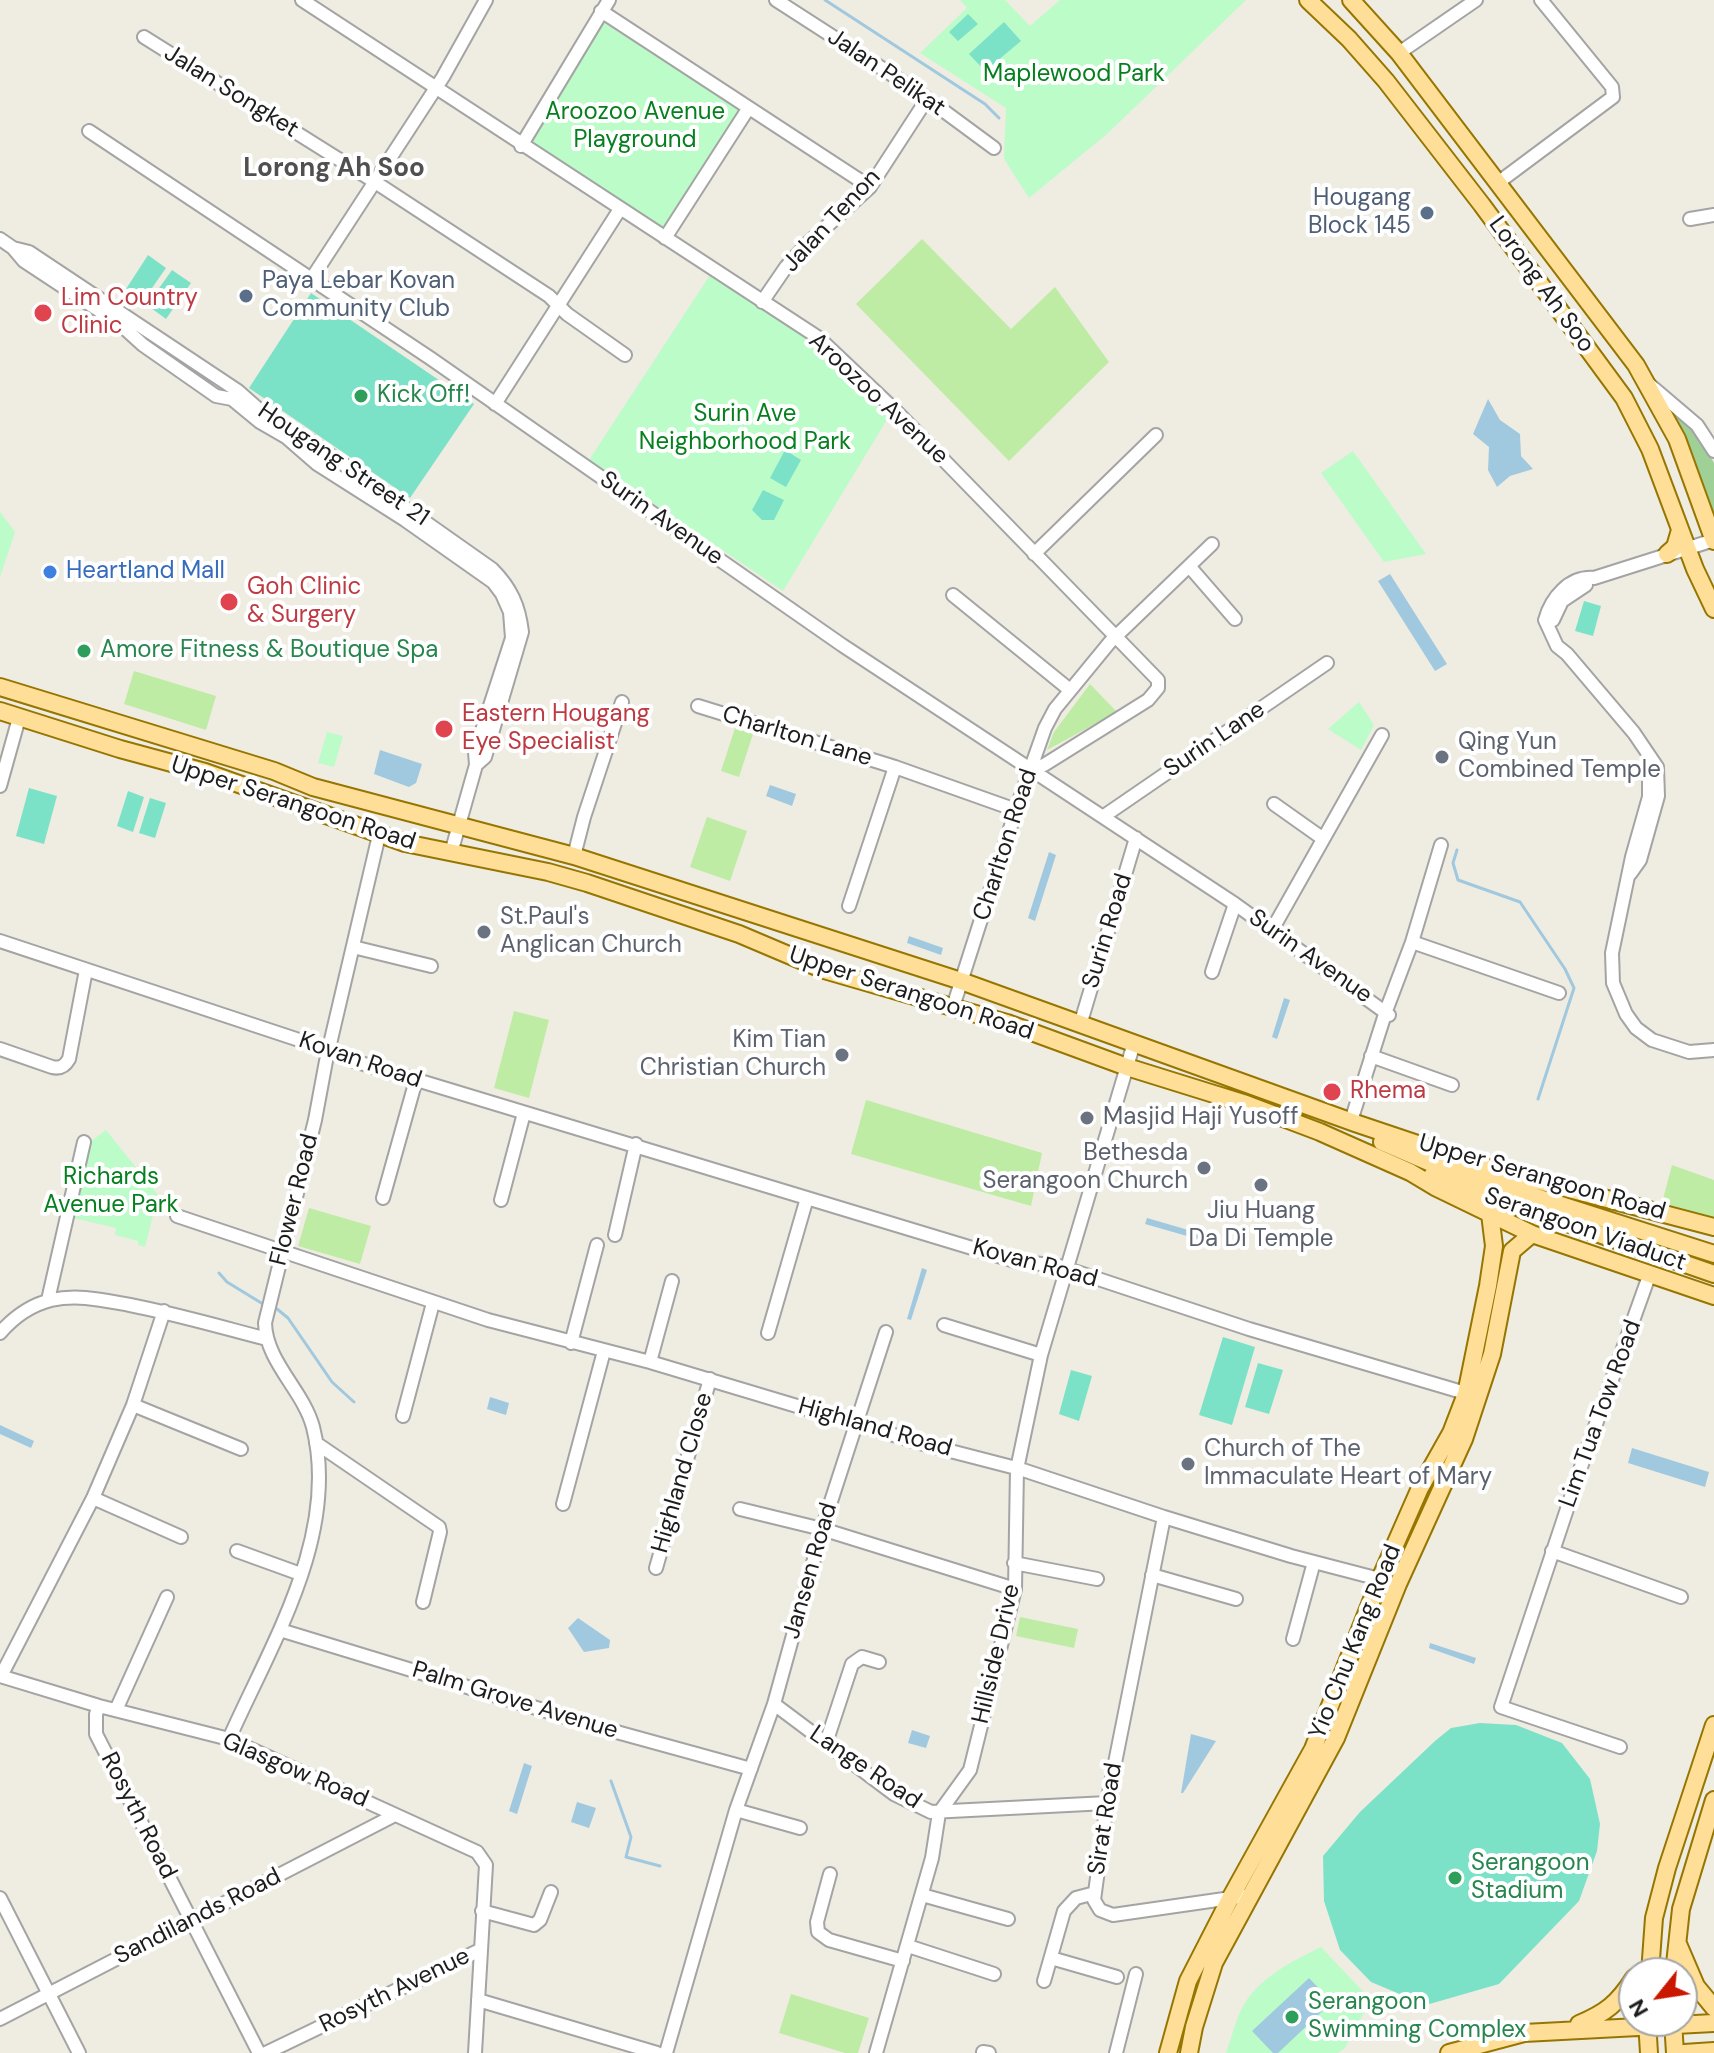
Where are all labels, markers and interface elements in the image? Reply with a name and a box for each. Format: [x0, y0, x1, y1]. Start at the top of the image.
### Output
street label: Jalan Pelikat [822, 23, 950, 123]
street label: Jalan Songket [159, 39, 303, 145]
park label: Maplewood Park [983, 61, 1165, 89]
park label: Aroozoo Avenue Playground [545, 99, 725, 155]
district label: Lorong Ah Soo [243, 153, 425, 185]
street label: Jalan Tenon [777, 164, 887, 278]
place label: Hougang Block 145 [1308, 185, 1411, 241]
marker: Hougang Block 145 [1418, 204, 1436, 222]
street label: Lorong Ah Soo [1482, 211, 1600, 359]
place label: Paya Lebar Kovan Community Club [262, 268, 455, 324]
place label: Lim Country Clinic [61, 285, 198, 341]
marker: Paya Lebar Kovan Community Club [237, 287, 255, 305]
marker: Lim Country Clinic [32, 302, 54, 324]
street label: Aroozoo Avenue [802, 327, 954, 471]
place label: Kick Off! [377, 382, 470, 410]
marker: Kick Off! [352, 387, 370, 405]
street label: Hougang Street 21 [252, 397, 434, 533]
park label: Surin Ave Neighborhood Park [639, 401, 851, 457]
street label: Surin Avenue [594, 466, 728, 572]
place label: Heartland Mall [66, 558, 225, 586]
marker: Heartland Mall [41, 563, 59, 581]
place label: Goh Clinic & Surgery [247, 574, 361, 630]
marker: Goh Clinic & Surgery [218, 591, 240, 613]
place label: Amore Fitness & Boutique Spa [100, 637, 438, 665]
marker: Amore Fitness & Boutique Spa [75, 642, 93, 660]
street label: Surin Lane [1159, 696, 1271, 784]
place label: Eastern Hougang Eye Specialist [462, 701, 650, 757]
street label: Charlton Lane [719, 701, 875, 773]
marker: Eastern Hougang Eye Specialist [433, 718, 455, 740]
place label: Qing Yun Combined Temple [1458, 729, 1661, 785]
marker: Qing Yun Combined Temple [1433, 748, 1451, 766]
street label: Upper Serangoon Road [167, 751, 419, 857]
street label: Charlton Road [968, 766, 1044, 924]
street label: Surin Road [1077, 870, 1139, 992]
place label: St.Paul's Anglican Church [500, 904, 682, 960]
street label: Surin Avenue [1243, 904, 1377, 1010]
marker: St.Paul's Anglican Church [475, 923, 493, 941]
street label: Upper Serangoon Road [785, 941, 1037, 1047]
street label: Kovan Road [295, 1027, 425, 1095]
place label: Kim Tian Christian Church [640, 1027, 826, 1083]
marker: Kim Tian Christian Church [833, 1046, 851, 1064]
place label: Rhema [1350, 1078, 1426, 1106]
marker: Rhema [1321, 1081, 1343, 1103]
place label: Masjid Haji Yusoff [1103, 1104, 1298, 1132]
marker: Masjid Haji Yusoff [1078, 1109, 1096, 1127]
street label: Upper Serangoon Road [1415, 1129, 1669, 1227]
street label: Flower Road [265, 1131, 325, 1269]
place label: Bethesda Serangoon Church [982, 1140, 1188, 1196]
marker: Bethesda Serangoon Church [1195, 1159, 1213, 1177]
park label: Richards Avenue Park [43, 1164, 179, 1220]
marker: Jiu Huang Da Di Temple [1252, 1176, 1270, 1194]
street label: Serangoon Viaduct [1480, 1182, 1690, 1278]
place label: Jiu Huang Da Di Temple [1189, 1198, 1333, 1254]
street label: Kovan Road [969, 1234, 1101, 1294]
street label: Lim Tua Tow Road [1554, 1316, 1648, 1512]
street label: Highland Close [646, 1390, 720, 1556]
street label: Highland Road [795, 1392, 955, 1464]
place label: Church of The Immaculate Heart of Mary [1204, 1436, 1492, 1492]
marker: Church of The Immaculate Heart of Mary [1179, 1455, 1197, 1473]
street label: Jansen Road [778, 1499, 844, 1643]
street label: Yio Chu Kang Road [1304, 1540, 1408, 1744]
street label: Hillside Drive [967, 1581, 1027, 1727]
street label: Palm Grove Avenue [409, 1656, 621, 1746]
street label: Lange Road [804, 1720, 926, 1816]
street label: Glasgow Road [218, 1727, 372, 1815]
street label: Rosyth Road [94, 1748, 182, 1884]
street label: Sirat Road [1083, 1761, 1129, 1877]
place label: Serangoon Stadium [1471, 1850, 1589, 1906]
street label: Sandilands Road [110, 1863, 286, 1971]
marker: Serangoon Stadium [1446, 1869, 1464, 1887]
street label: Rosyth Avenue [315, 1942, 475, 2040]
north arrow [1618, 1957, 1698, 2037]
place label: Serangoon Swimming Complex [1308, 1989, 1526, 2045]
text: N [1622, 1994, 1655, 2022]
marker: Serangoon Swimming Complex [1283, 2008, 1301, 2026]

